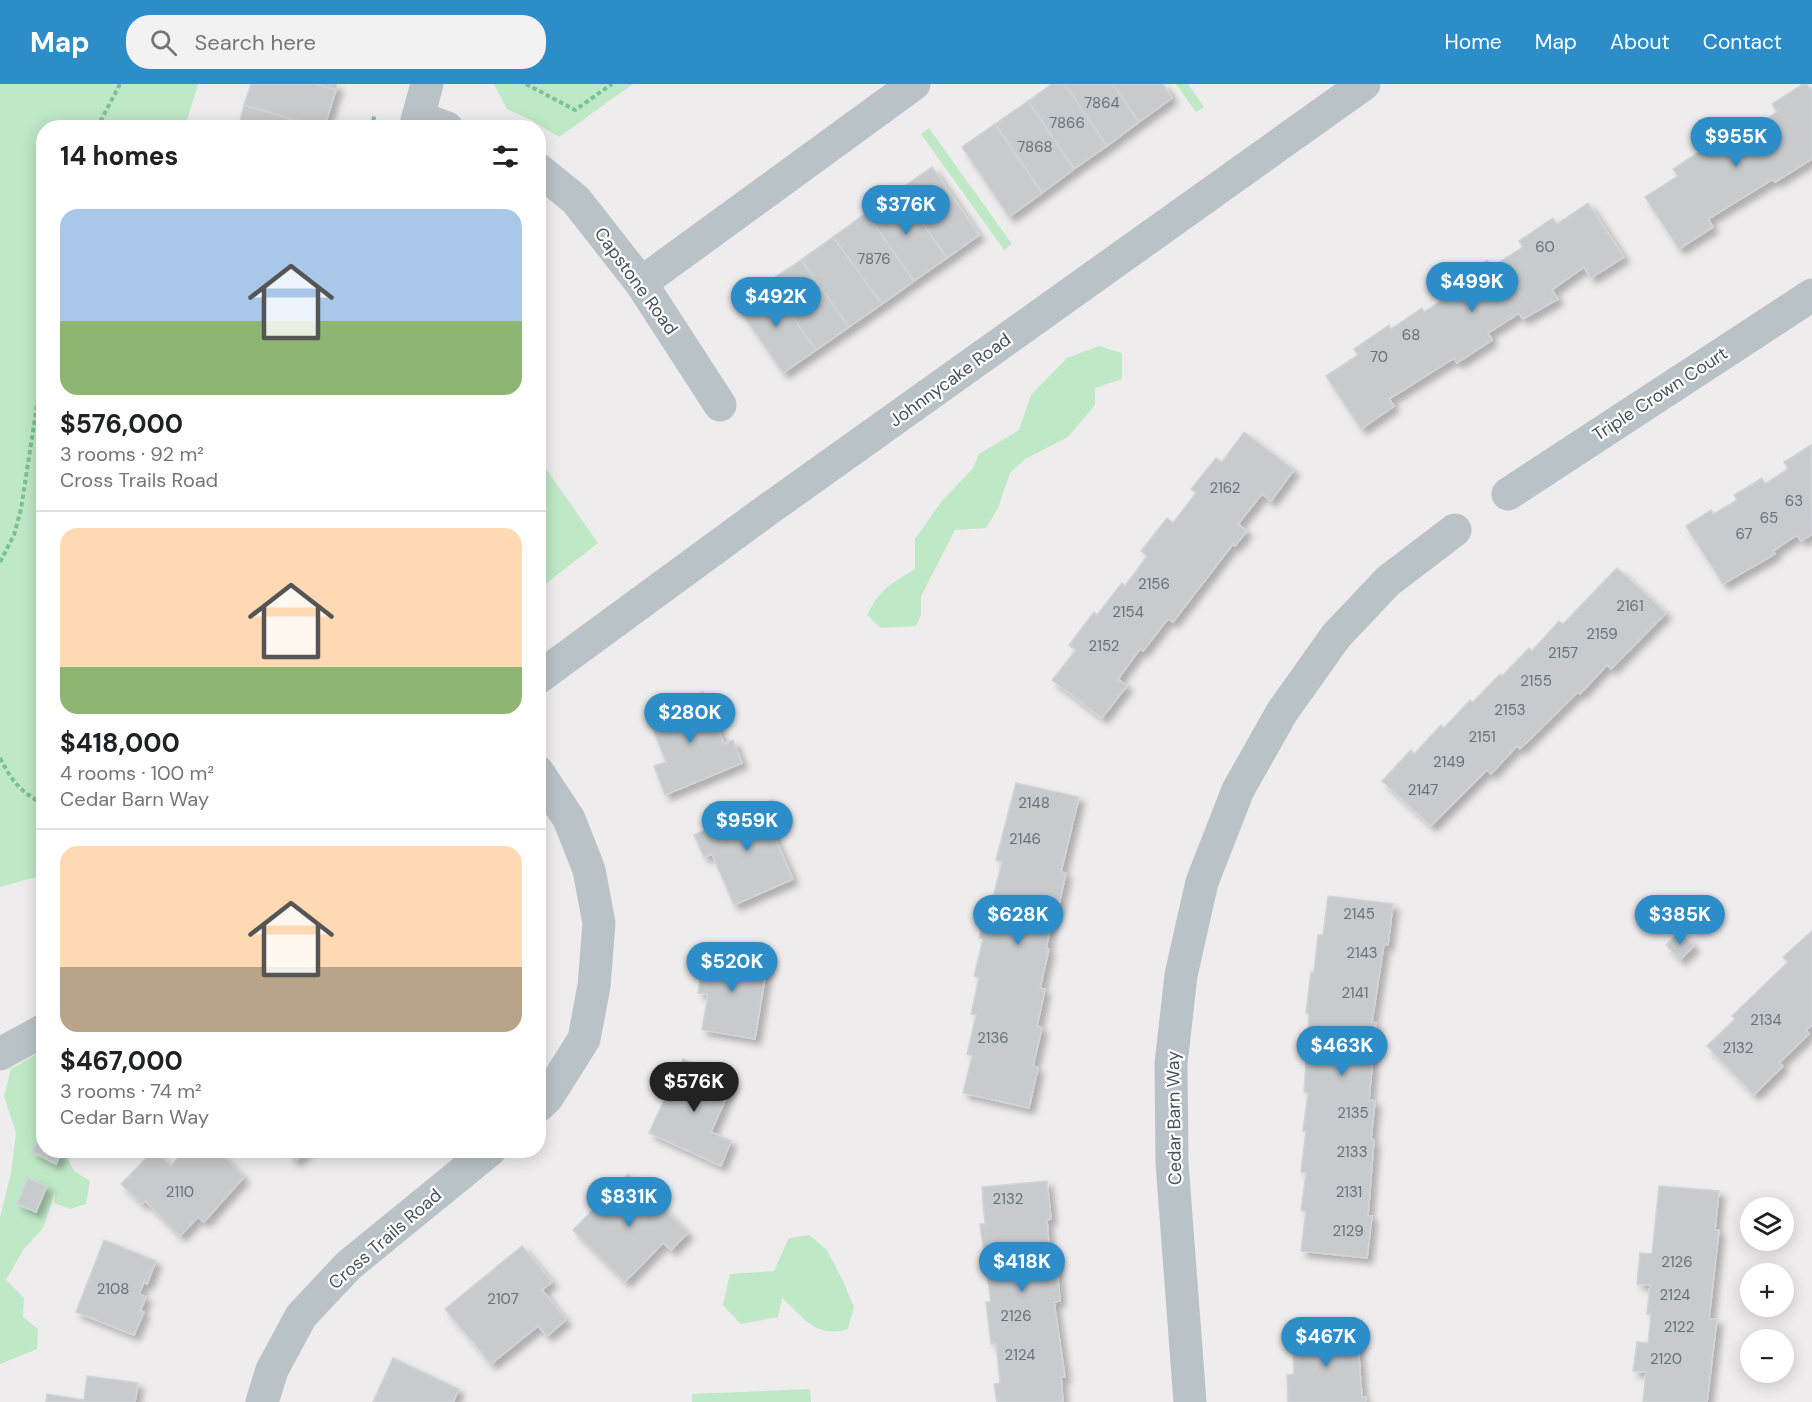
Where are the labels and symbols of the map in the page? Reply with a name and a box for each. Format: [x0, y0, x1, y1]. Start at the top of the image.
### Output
house number: 7864 [1084, 93, 1120, 113]
house number: 7866 [1049, 113, 1085, 133]
pin: $955K [1694, 117, 1778, 168]
house number: 7868 [1017, 137, 1053, 157]
pin: $376K [864, 185, 948, 236]
street label: Capstone Road [589, 222, 683, 340]
house number: 60 [1535, 237, 1555, 257]
house number: 7876 [857, 249, 891, 269]
pin: $499K [1430, 262, 1514, 313]
pin: $492K [734, 277, 818, 328]
house number: 68 [1402, 325, 1420, 345]
street label: Johnnycake Road [884, 328, 1016, 432]
street label: Triple Crown Court [1588, 341, 1732, 447]
house number: 70 [1370, 347, 1388, 367]
house number: 2162 [1210, 478, 1241, 498]
house number: 63 [1785, 491, 1803, 511]
house number: 65 [1760, 508, 1778, 528]
house number: 67 [1735, 524, 1753, 544]
house number: 2156 [1138, 574, 1170, 594]
house number: 2161 [1616, 596, 1644, 616]
house number: 2154 [1112, 602, 1144, 622]
house number: 2159 [1586, 624, 1618, 644]
house number: 2152 [1089, 636, 1119, 656]
house number: 2157 [1548, 643, 1578, 663]
house number: 2155 [1520, 671, 1552, 691]
pin: $280K [648, 693, 732, 744]
house number: 2153 [1494, 700, 1526, 720]
house number: 2151 [1468, 727, 1496, 747]
house number: 2149 [1433, 752, 1465, 772]
house number: 2147 [1408, 780, 1438, 800]
house number: 2148 [1018, 793, 1050, 813]
pin: $959K [705, 801, 789, 852]
house number: 2146 [1009, 829, 1041, 849]
pin: $628K [976, 895, 1060, 946]
pin: $385K [1638, 895, 1722, 946]
house number: 2145 [1343, 904, 1375, 924]
pin: $520K [690, 942, 774, 993]
house number: 2143 [1346, 943, 1378, 963]
house number: 2141 [1341, 983, 1369, 1003]
house number: 2134 [1750, 1010, 1782, 1030]
pin: $463K [1300, 1026, 1384, 1077]
house number: 2136 [977, 1028, 1009, 1048]
house number: 2132 [1723, 1038, 1753, 1058]
street label: Cedar Barn Way [1161, 1051, 1187, 1185]
pin: $576K [652, 1062, 736, 1113]
house number: 2135 [1337, 1103, 1369, 1123]
house number: 2133 [1336, 1142, 1368, 1162]
pin: $831K [587, 1177, 671, 1228]
house number: 2110 [166, 1182, 194, 1202]
house number: 2131 [1336, 1182, 1362, 1202]
street label: Cross Trails Road [323, 1183, 447, 1295]
house number: 2132 [993, 1189, 1023, 1209]
house number: 2129 [1332, 1221, 1364, 1241]
pin: $418K [980, 1242, 1064, 1293]
house number: 2126 [1661, 1252, 1693, 1272]
house number: 2108 [97, 1279, 129, 1299]
house number: 2124 [1660, 1285, 1690, 1305]
house number: 2107 [487, 1289, 519, 1309]
house number: 2126 [1000, 1306, 1032, 1326]
pin: $467K [1284, 1317, 1368, 1368]
house number: 2122 [1664, 1317, 1694, 1337]
house number: 2124 [1005, 1345, 1035, 1365]
house number: 2120 [1650, 1349, 1682, 1369]

